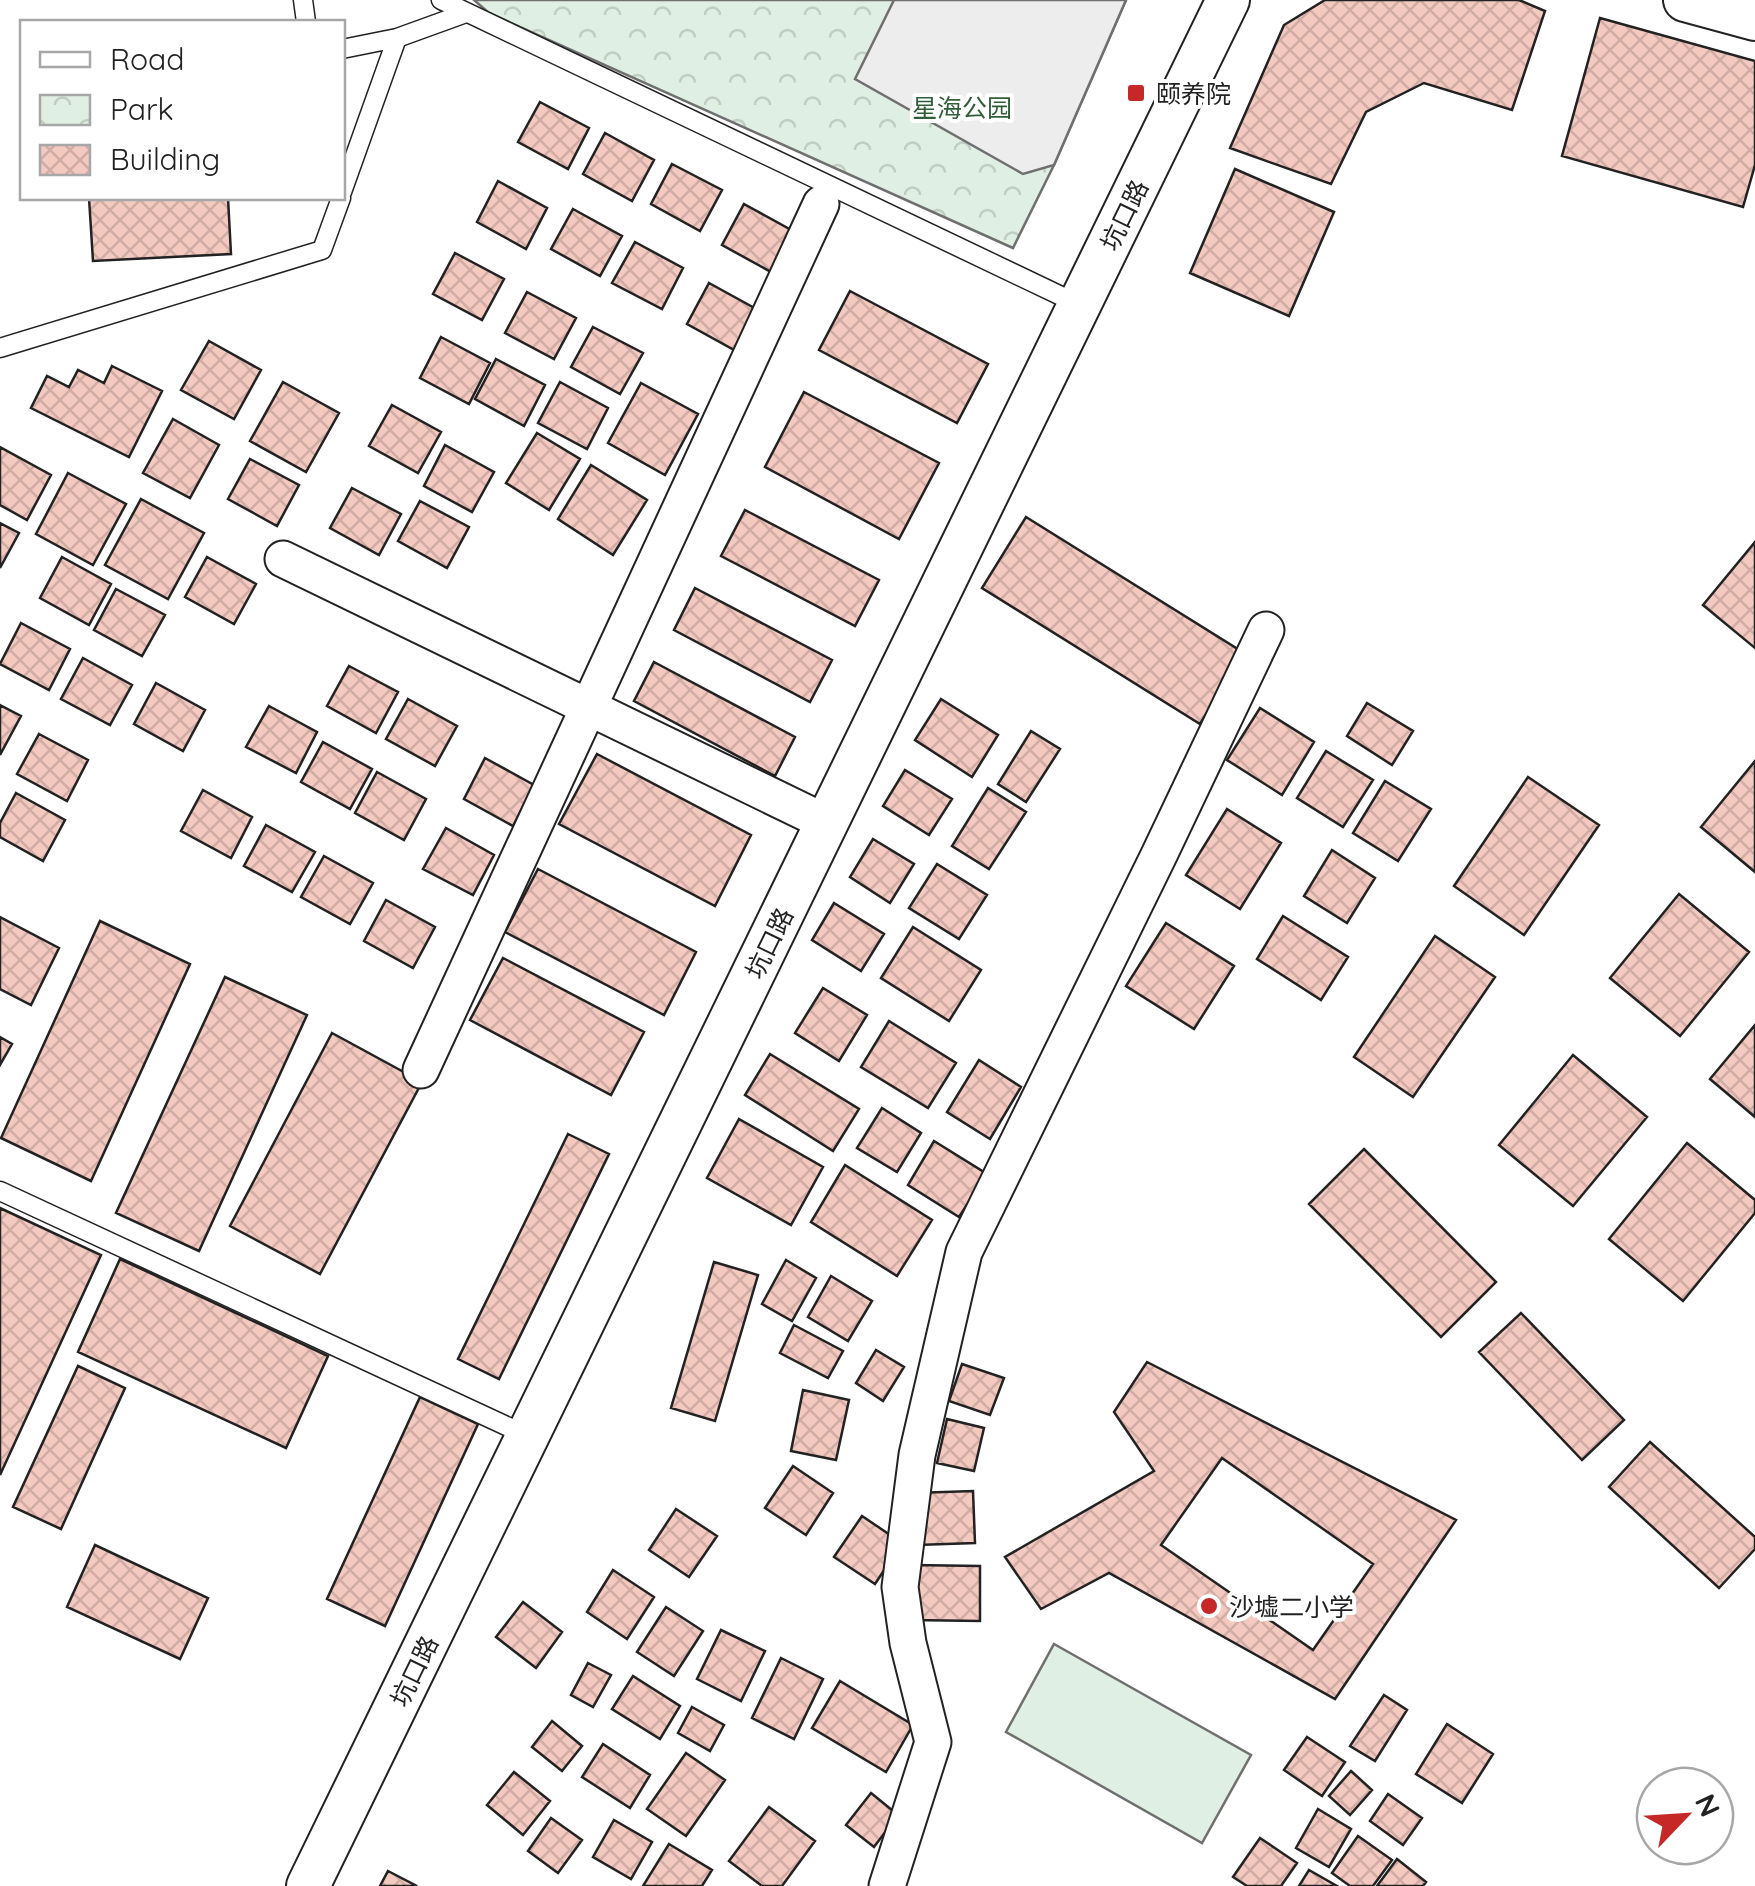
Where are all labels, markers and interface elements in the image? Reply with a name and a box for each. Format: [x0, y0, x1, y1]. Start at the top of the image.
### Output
legend [20, 20, 345, 200]
text: Road [110, 40, 184, 78]
place label: 颐养院 [1156, 78, 1231, 109]
marker: 颐养院 [1125, 82, 1147, 104]
text: Park [110, 90, 174, 128]
park label: 星海公园 [912, 92, 1012, 123]
text: Building [110, 140, 220, 178]
street label: 坑口路 [1094, 174, 1154, 256]
street label: 坑口路 [739, 902, 799, 984]
place label: 沙墟二小学 [1229, 1591, 1354, 1622]
marker: 沙墟二小学 [1198, 1595, 1220, 1617]
street label: 坑口路 [384, 1630, 444, 1712]
north arrow [1635, 1766, 1735, 1866]
text: N [1688, 1788, 1728, 1822]

